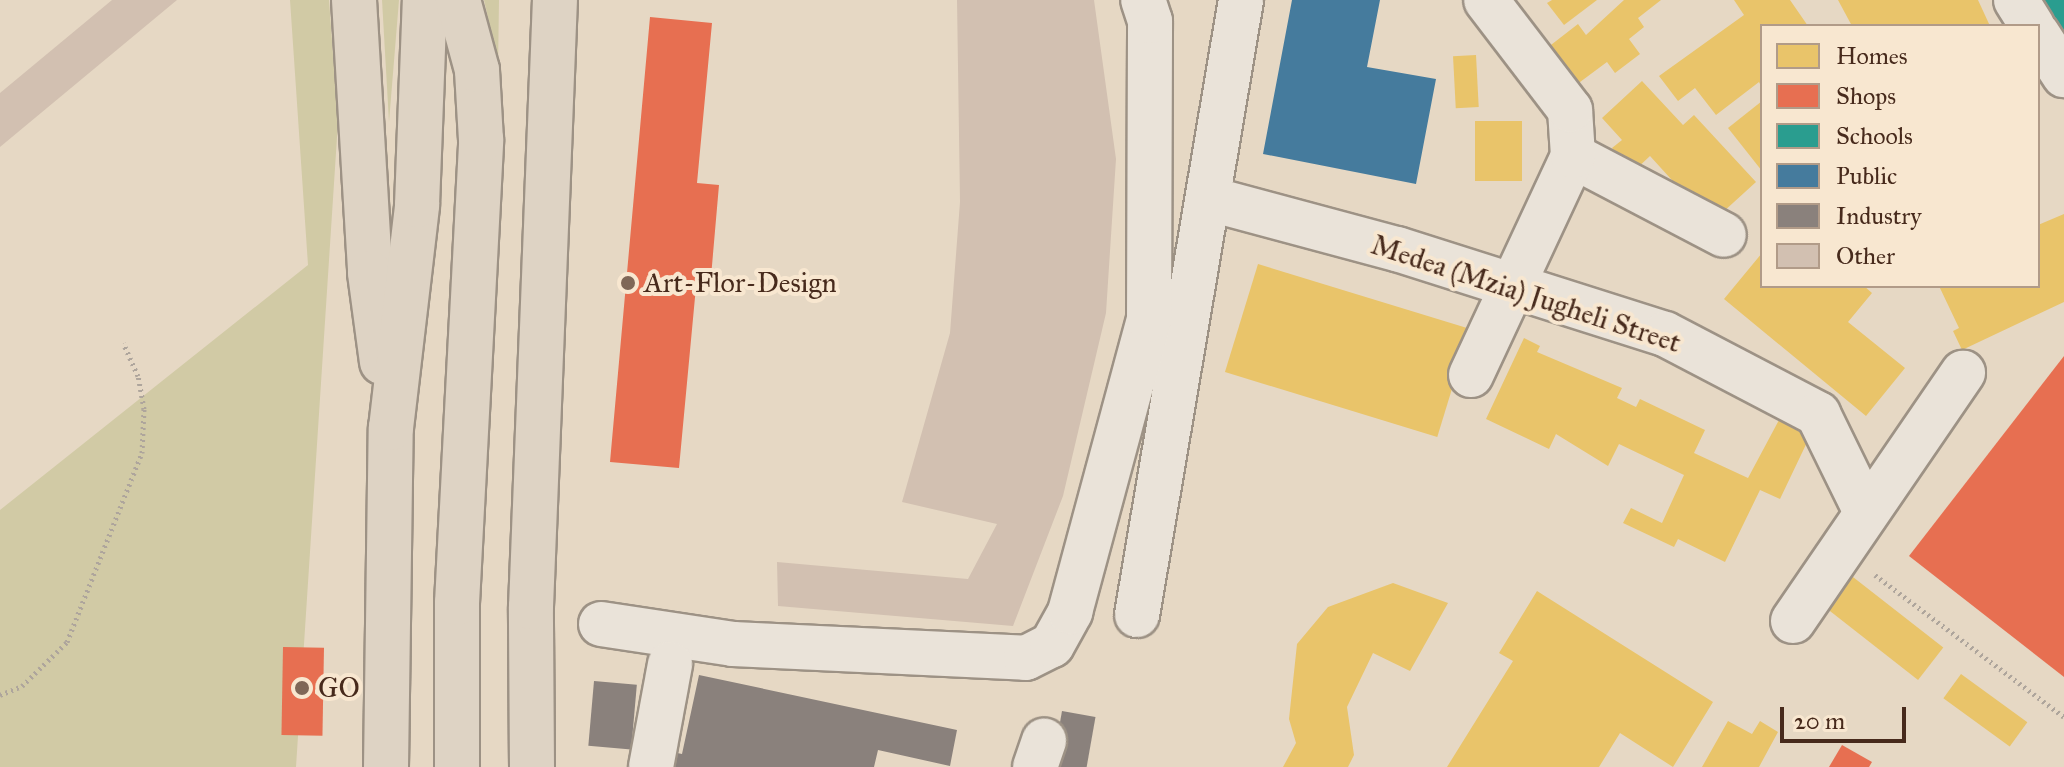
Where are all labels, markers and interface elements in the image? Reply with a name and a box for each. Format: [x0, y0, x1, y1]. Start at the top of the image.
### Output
legend [1760, 24, 2040, 288]
text: Homes [1836, 41, 1908, 71]
text: Shops [1836, 81, 1896, 111]
text: Schools [1836, 121, 1913, 151]
text: Public [1836, 161, 1897, 191]
text: Industry [1836, 201, 1922, 231]
street label: Medea (Mzia) Jugheli Street [1367, 228, 1685, 360]
text: Other [1836, 241, 1895, 271]
place label: Art-Flor-Design [644, 266, 837, 300]
marker: Art-Flor-Design [619, 274, 637, 292]
place label: GO [318, 671, 360, 705]
marker: GO [293, 679, 311, 697]
scale bar [1784, 691, 1910, 741]
text: 20 m [1794, 706, 1845, 736]

